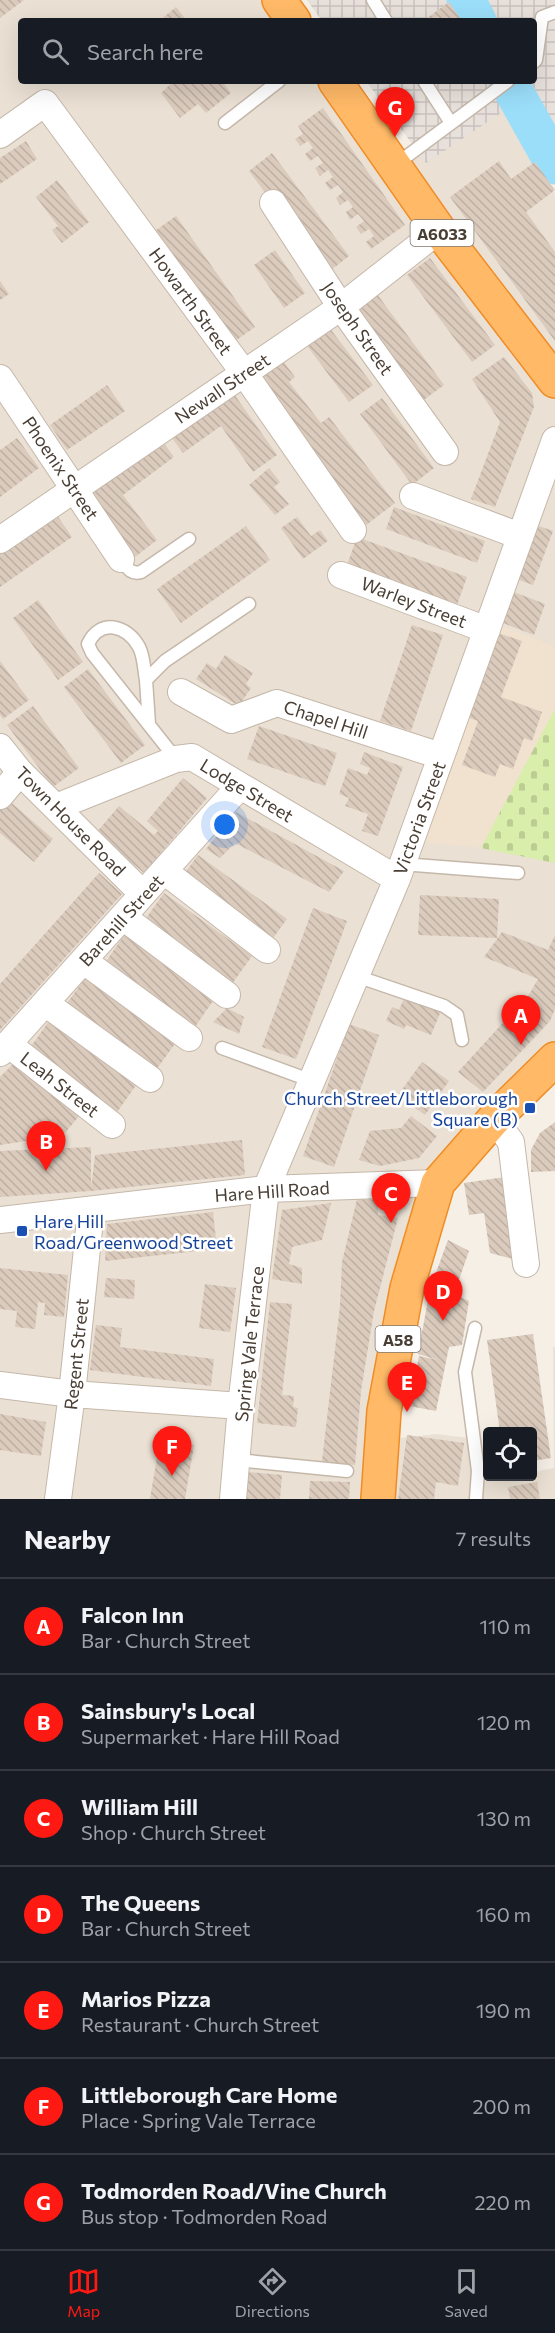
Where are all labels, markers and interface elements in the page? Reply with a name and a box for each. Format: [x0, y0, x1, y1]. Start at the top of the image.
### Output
search box [18, 18, 537, 84]
icon: search [39, 35, 72, 68]
text: Search here [87, 38, 203, 65]
pin: G [376, 88, 414, 137]
road number: A6033 [410, 220, 474, 246]
street label: Howarth Street [145, 243, 237, 359]
street label: Joseph Street [318, 277, 398, 379]
street label: Newall Street [170, 348, 274, 428]
street label: Phoenix Street [18, 412, 104, 524]
street label: Warley Street [358, 572, 470, 632]
street label: Chapel Hill [281, 695, 371, 743]
street label: Lodge Street [196, 754, 298, 826]
street label: Victoria Street [388, 758, 450, 878]
street label: Town House Road [12, 762, 130, 880]
your location [210, 810, 239, 839]
street label: Barehill Street [74, 870, 168, 970]
pin: A [502, 996, 540, 1045]
street label: Leah Street [16, 1046, 104, 1122]
place label: Church Street/Littleborough Square (B) [284, 1087, 518, 1130]
marker: Church Street/Littleborough Square (B) [523, 1101, 537, 1115]
pin: B [26, 1122, 66, 1171]
pin: C [372, 1174, 410, 1223]
street label: Hare Hill Road [214, 1176, 330, 1206]
place label: Hare Hill Road/Greenwood Street [34, 1210, 233, 1253]
marker: Hare Hill Road/Greenwood Street [15, 1224, 29, 1238]
street label: Spring Vale Terrace [230, 1265, 268, 1423]
pin: D [424, 1272, 462, 1321]
street label: Regent Street [59, 1297, 93, 1411]
road number: A58 [376, 1326, 420, 1352]
pin: E [388, 1362, 426, 1412]
pin: F [152, 1426, 192, 1476]
map controls [483, 1427, 537, 1481]
button: locate [483, 1427, 537, 1481]
text: Nearby [24, 1523, 111, 1554]
text: 7 results [456, 1526, 531, 1550]
text: Falcon Inn [81, 1601, 184, 1628]
text: A [36, 1614, 51, 1638]
text: 110 m [480, 1614, 531, 1638]
text: Bar · Church Street [81, 1628, 250, 1652]
text: Sainsbury's Local [81, 1697, 255, 1724]
text: B [37, 1710, 50, 1734]
text: 120 m [477, 1710, 531, 1734]
text: Supermarket · Hare Hill Road [81, 1724, 340, 1748]
text: William Hill [81, 1793, 198, 1820]
text: C [37, 1806, 50, 1830]
text: 130 m [477, 1806, 531, 1830]
text: Shop · Church Street [81, 1820, 266, 1844]
text: The Queens [81, 1889, 200, 1916]
text: D [36, 1902, 51, 1926]
text: 160 m [476, 1902, 531, 1926]
text: Bar · Church Street [81, 1916, 250, 1940]
text: Marios Pizza [81, 1985, 211, 2012]
text: E [38, 1998, 49, 2022]
text: 190 m [476, 1998, 531, 2022]
text: Restaurant · Church Street [81, 2012, 319, 2036]
text: Littleborough Care Home [81, 2081, 337, 2108]
text: F [38, 2094, 49, 2118]
text: 200 m [473, 2094, 531, 2118]
text: Place · Spring Vale Terrace [81, 2108, 316, 2132]
text: Todmorden Road/Vine Church [81, 2177, 387, 2204]
text: G [36, 2190, 51, 2214]
text: 220 m [475, 2190, 531, 2214]
text: Bus stop · Todmorden Road [81, 2204, 327, 2228]
tab: Map [67, 2265, 100, 2320]
tab: Directions [235, 2265, 310, 2320]
tab: Saved [444, 2265, 488, 2320]

